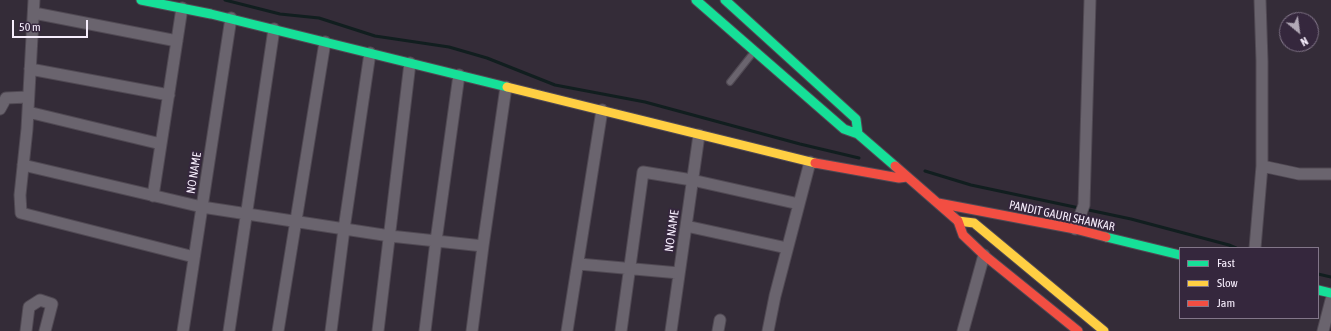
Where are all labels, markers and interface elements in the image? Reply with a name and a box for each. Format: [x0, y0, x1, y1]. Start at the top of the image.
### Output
scale bar [14, 12, 90, 38]
north arrow [1279, 12, 1319, 52]
text: 50 m [19, 20, 41, 34]
text: N [1299, 35, 1310, 48]
street label: NO NAME [184, 151, 204, 195]
street label: PANDIT GAURI SHANKAR [1008, 198, 1116, 234]
street label: NO NAME [662, 209, 682, 253]
legend [1179, 247, 1319, 319]
text: Fast [1217, 256, 1235, 270]
text: Slow [1217, 276, 1238, 290]
text: Jam [1217, 296, 1235, 310]

